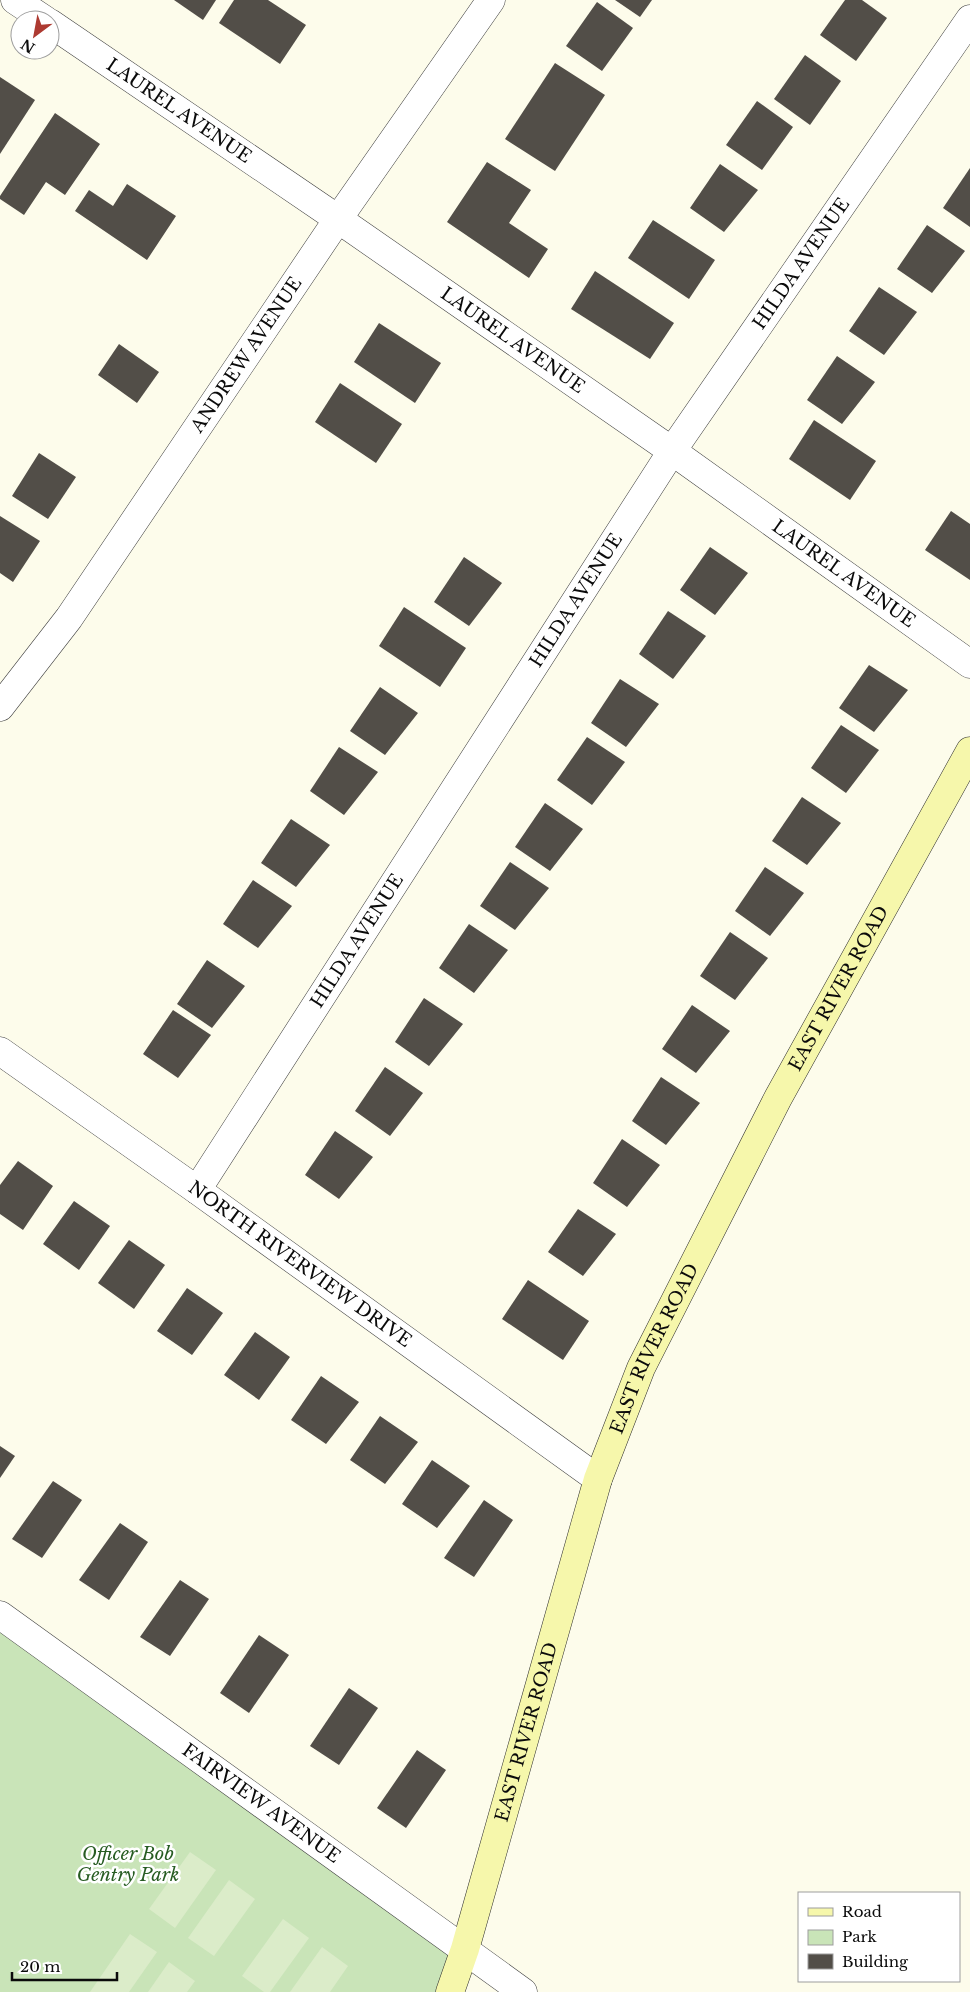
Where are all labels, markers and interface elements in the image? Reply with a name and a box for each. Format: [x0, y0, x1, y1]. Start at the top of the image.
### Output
north arrow [10, 10, 60, 60]
text: N [18, 35, 38, 57]
street label: LAUREL AVENUE [102, 54, 256, 168]
street label: HILDA AVENUE [748, 194, 854, 334]
street label: ANDREW AVENUE [186, 273, 307, 438]
street label: LAUREL AVENUE [436, 283, 589, 398]
street label: LAUREL AVENUE [768, 515, 919, 632]
street label: HILDA AVENUE [525, 529, 627, 671]
street label: HILDA AVENUE [306, 870, 408, 1012]
street label: EAST RIVER ROAD [784, 902, 893, 1075]
street label: NORTH RIVERVIEW DRIVE [184, 1176, 416, 1352]
street label: EAST RIVER ROAD [606, 1260, 703, 1437]
street label: EAST RIVER ROAD [491, 1640, 562, 1824]
street label: FAIRVIEW AVENUE [178, 1739, 345, 1868]
park label: Officer Bob Gentry Park [77, 1843, 179, 1886]
legend [798, 1892, 960, 1982]
text: Road [842, 1902, 882, 1921]
text: Park [842, 1927, 878, 1946]
scale bar [12, 1950, 118, 1982]
text: Building [842, 1952, 909, 1971]
text: 20 m [20, 1957, 60, 1976]

